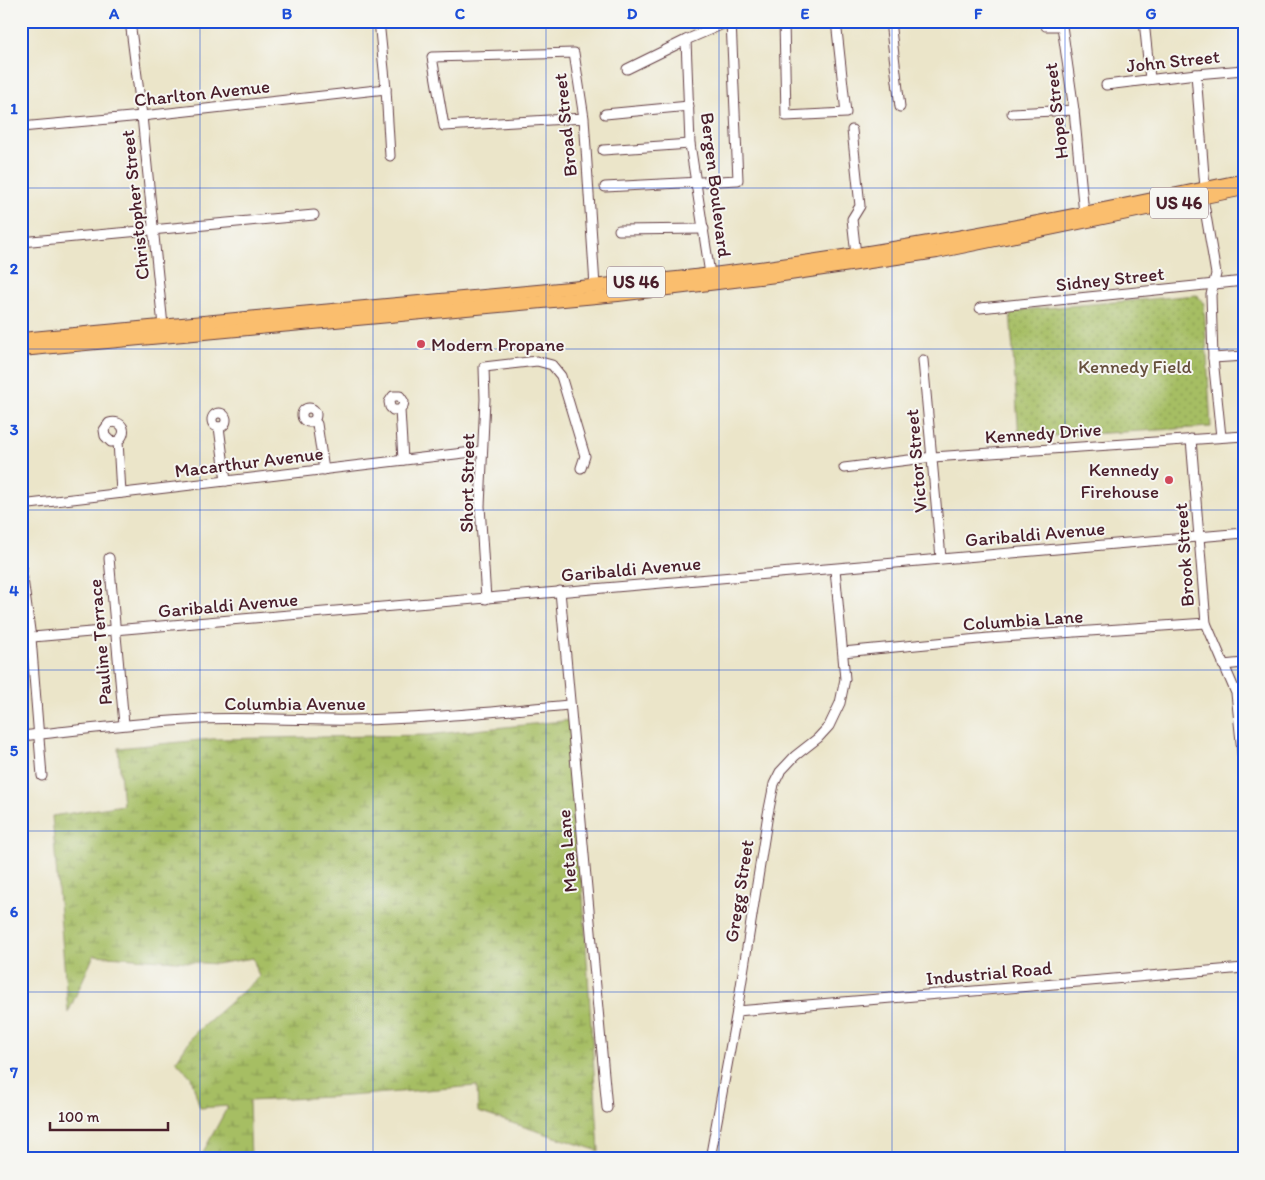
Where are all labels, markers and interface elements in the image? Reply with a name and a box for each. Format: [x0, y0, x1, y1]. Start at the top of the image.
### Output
text: A [108, 4, 120, 23]
text: B [282, 4, 293, 23]
text: C [455, 4, 466, 23]
text: D [627, 4, 638, 23]
text: E [801, 4, 810, 23]
text: F [974, 4, 983, 23]
text: G [1145, 4, 1157, 23]
street label: John Street [1125, 45, 1221, 77]
street label: Hope Street [1039, 61, 1073, 161]
street label: Broad Street [548, 72, 582, 178]
street label: Charlton Avenue [133, 74, 271, 112]
text: 1 [10, 99, 18, 118]
street label: Bergen Boulevard [696, 111, 736, 259]
street label: Christopher Street [116, 129, 154, 281]
road number: US 46 [1150, 188, 1208, 218]
text: 2 [10, 259, 19, 278]
street label: Sidney Street [1055, 262, 1165, 296]
road number: US 46 [607, 266, 665, 298]
place label: Modern Propane [431, 333, 565, 356]
marker: Modern Propane [415, 338, 427, 350]
park label: Kennedy Field [1078, 355, 1193, 378]
street label: Victor Street [900, 408, 932, 514]
street label: Kennedy Drive [984, 417, 1102, 449]
text: 3 [10, 420, 19, 439]
street label: Short Street [455, 433, 479, 533]
street label: Macarthur Avenue [173, 441, 325, 483]
place label: Kennedy Firehouse [1080, 458, 1159, 503]
marker: Kennedy Firehouse [1163, 474, 1175, 486]
street label: Brook Street [1169, 502, 1199, 608]
street label: Garibaldi Avenue [964, 516, 1106, 552]
street label: Garibaldi Avenue [560, 551, 702, 587]
street label: Pauline Terrace [83, 578, 117, 706]
text: 4 [9, 581, 19, 600]
street label: Garibaldi Avenue [157, 587, 299, 623]
street label: Columbia Lane [962, 604, 1084, 636]
street label: Columbia Avenue [224, 692, 366, 715]
text: 5 [10, 741, 19, 760]
street label: Meta Lane [552, 808, 582, 894]
street label: Gregg Street [720, 838, 758, 944]
text: 6 [10, 902, 19, 921]
street label: Industrial Road [925, 956, 1054, 990]
text: 7 [9, 1063, 18, 1082]
scale bar [50, 1100, 168, 1132]
text: 100 m [58, 1108, 100, 1126]

